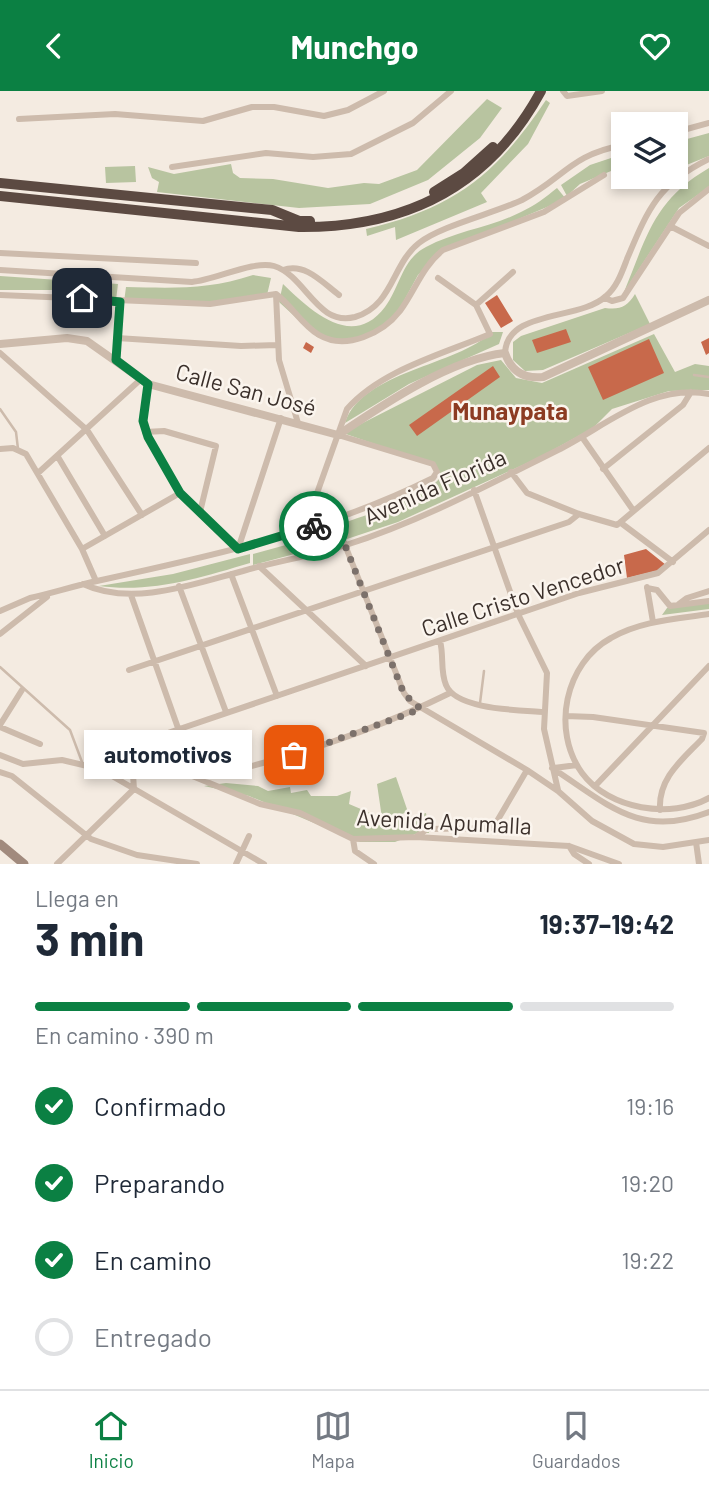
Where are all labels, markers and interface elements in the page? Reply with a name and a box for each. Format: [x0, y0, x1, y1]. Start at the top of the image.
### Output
icon: back [35, 27, 73, 65]
text: Munchgo [290, 27, 419, 65]
icon: heart [636, 27, 674, 65]
map controls [611, 112, 688, 189]
button: layers [611, 112, 688, 189]
pin [52, 268, 112, 328]
icon: home [63, 279, 101, 317]
street label: Calle San José [173, 357, 320, 421]
district label: Munaypata [452, 396, 568, 425]
street label: Avenida Florida [359, 442, 510, 530]
courier [279, 491, 349, 561]
icon: bike [295, 507, 333, 545]
street label: Calle Cristo Vencedor [418, 550, 628, 642]
pin [264, 725, 324, 785]
callout: automotivos [84, 731, 252, 779]
icon: bag [275, 736, 313, 774]
text: automotivos [104, 740, 232, 768]
street label: Avenida Apumalla [356, 802, 532, 840]
text: Llega en [35, 884, 119, 912]
text: 19:37–19:42 [539, 908, 674, 939]
text: 3 min [35, 910, 144, 965]
text: En camino · 390 m [35, 1021, 214, 1049]
icon: check [35, 1087, 73, 1125]
text: Confirmado [94, 1090, 226, 1121]
text: 19:16 [626, 1092, 674, 1120]
icon: check [35, 1164, 73, 1202]
text: Preparando [94, 1167, 225, 1198]
text: 19:20 [621, 1169, 674, 1197]
icon: check [35, 1241, 73, 1279]
text: En camino [94, 1244, 212, 1275]
text: 19:22 [622, 1246, 674, 1274]
text: Entregado [94, 1321, 212, 1352]
tab: Inicio [89, 1407, 134, 1472]
tab: Mapa [311, 1407, 355, 1472]
tab: Guardados [532, 1407, 620, 1472]

